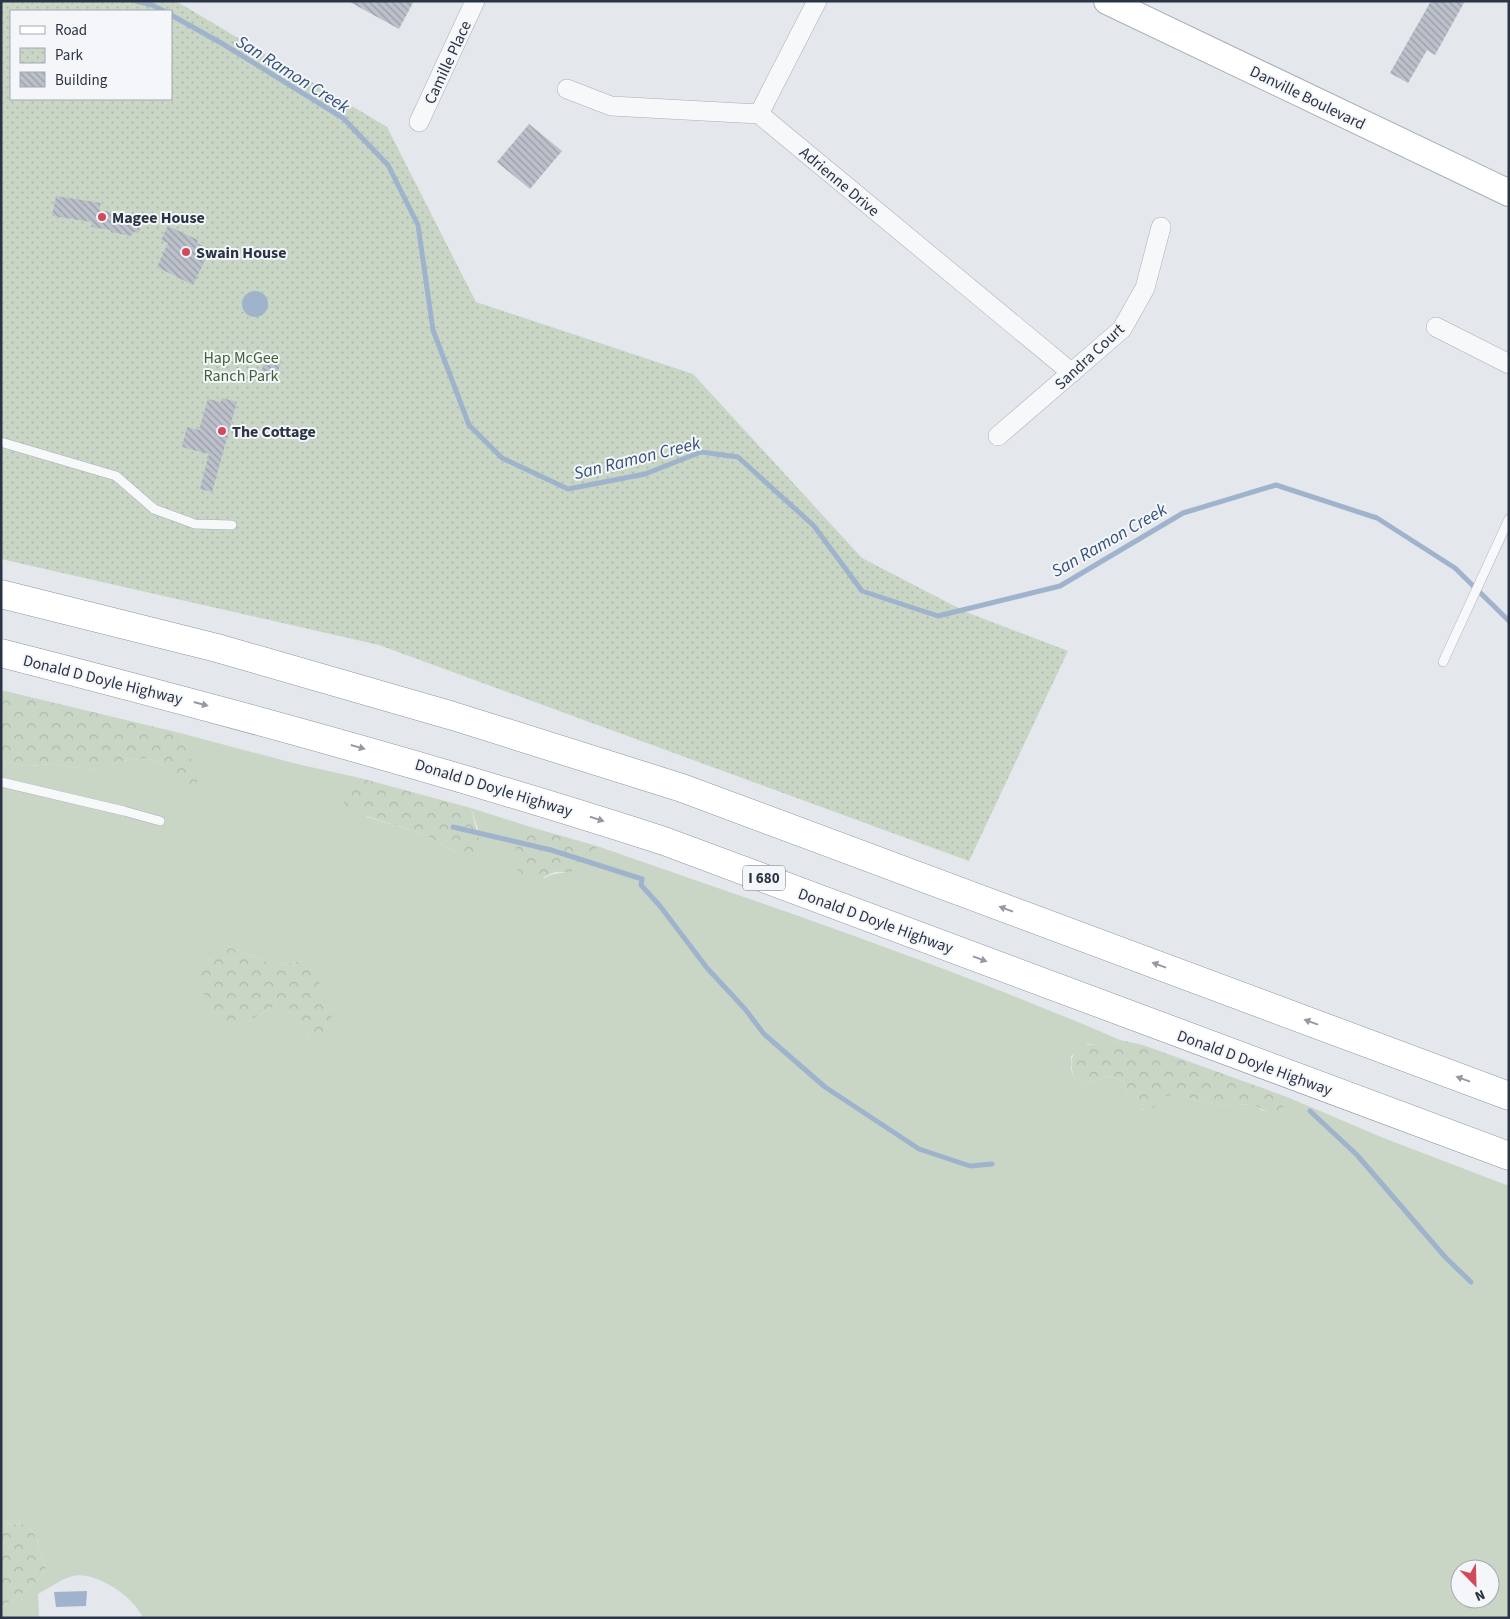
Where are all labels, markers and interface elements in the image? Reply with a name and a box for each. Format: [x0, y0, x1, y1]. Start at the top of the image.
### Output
legend [10, 10, 172, 100]
street label: Camille Place [419, 17, 477, 108]
text: Road [55, 20, 87, 41]
water label: San Ramon Creek [231, 29, 355, 120]
text: Park [55, 45, 84, 66]
street label: Danville Boulevard [1246, 60, 1369, 135]
text: Building [55, 70, 108, 91]
street label: Adrienne Drive [795, 142, 884, 222]
place label: Magee House [112, 207, 205, 229]
marker: Magee House [96, 211, 108, 223]
place label: Swain House [196, 242, 286, 264]
marker: Swain House [180, 246, 192, 258]
street label: Sandra Court [1050, 318, 1130, 395]
park label: Hap McGee Ranch Park [203, 347, 279, 387]
place label: The Cottage [232, 421, 316, 443]
marker: The Cottage [216, 425, 228, 437]
water label: San Ramon Creek [571, 431, 703, 486]
water label: San Ramon Creek [1047, 497, 1172, 584]
street label: Donald D Doyle Highway [21, 649, 185, 711]
one-way arrow [194, 700, 209, 708]
one-way arrow [350, 744, 365, 752]
street label: Donald D Doyle Highway [412, 754, 576, 823]
one-way arrow [590, 816, 605, 824]
road number: I 680 [743, 866, 785, 890]
street label: Donald D Doyle Highway [795, 883, 957, 959]
one-way arrow [999, 904, 1013, 912]
one-way arrow [973, 955, 988, 963]
one-way arrow [1151, 961, 1166, 968]
one-way arrow [1303, 1018, 1318, 1026]
street label: Donald D Doyle Highway [1174, 1025, 1336, 1101]
one-way arrow [1455, 1075, 1470, 1083]
north arrow [1450, 1559, 1500, 1609]
text: N [1471, 1584, 1488, 1606]

